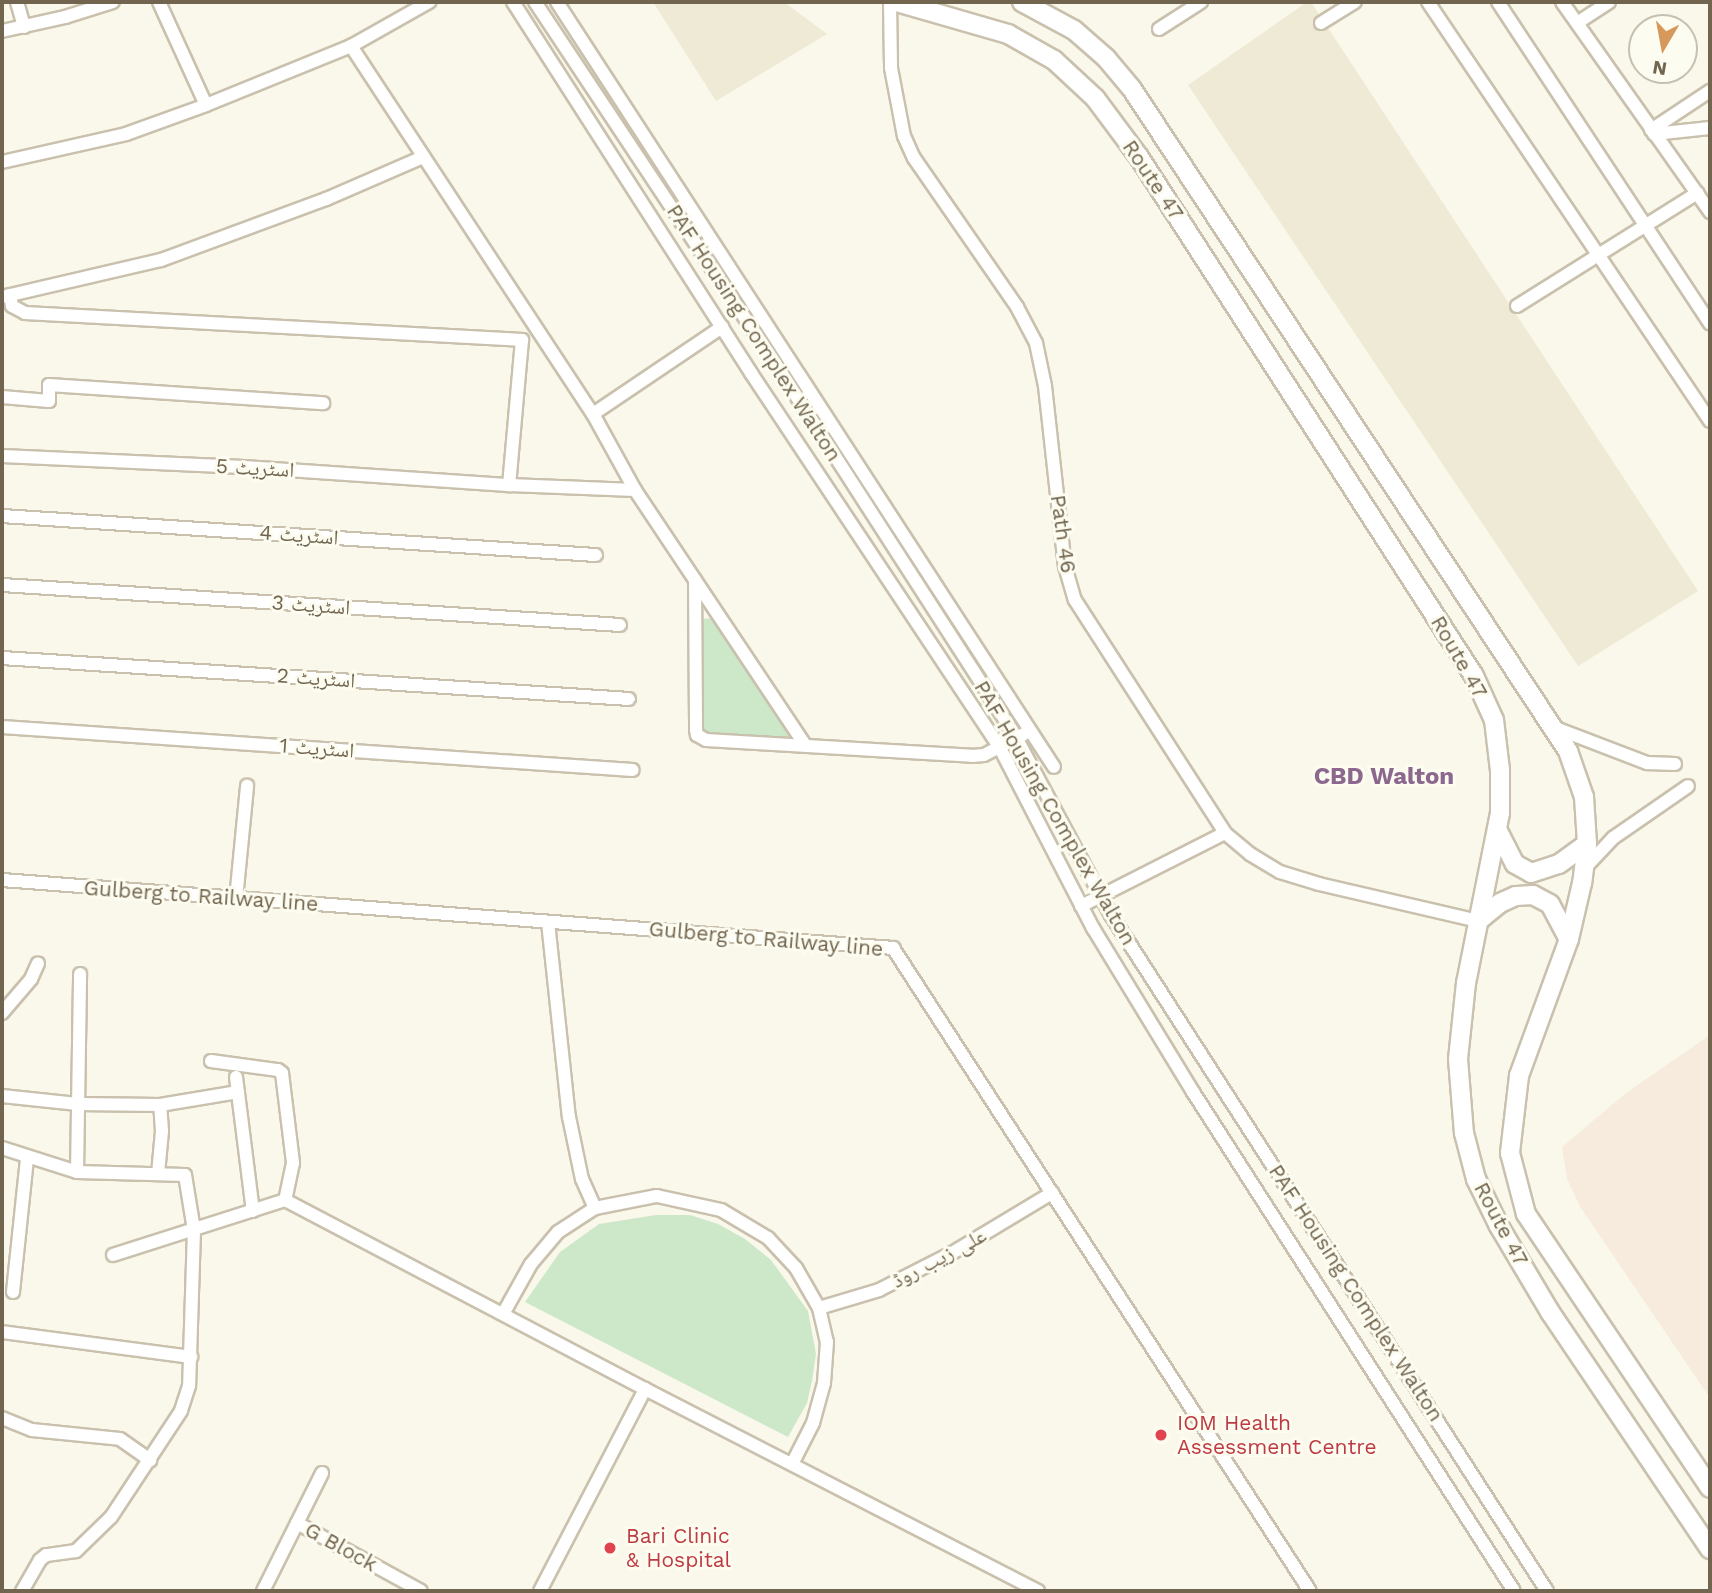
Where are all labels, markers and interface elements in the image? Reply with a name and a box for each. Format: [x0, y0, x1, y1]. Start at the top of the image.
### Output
north arrow [1628, 14, 1698, 84]
text: N [1651, 56, 1669, 81]
street label: Route 47 [1117, 135, 1189, 225]
street label: PAF Housing Complex Walton [661, 199, 847, 467]
street label: اسٹریٹ 5 [215, 453, 295, 483]
street label: Path 46 [1045, 493, 1081, 575]
street label: اسٹریٹ 4 [259, 520, 339, 550]
street label: اسٹریٹ 3 [271, 590, 351, 620]
street label: Route 47 [1425, 611, 1493, 703]
street label: اسٹریٹ 2 [276, 663, 356, 693]
street label: PAF Housing Complex Walton [968, 676, 1142, 950]
street label: اسٹریٹ 1 [279, 733, 355, 763]
district label: CBD Walton [1314, 763, 1454, 791]
street label: Gulberg to Railway line [82, 875, 320, 917]
street label: Gulberg to Railway line [647, 916, 885, 962]
street label: PAF Housing Complex Walton [1263, 1159, 1449, 1427]
street label: Route 47 [1469, 1178, 1533, 1270]
street label: علی زیب روڈ [887, 1223, 991, 1293]
place label: IOM Health Assessment Centre [1177, 1410, 1377, 1460]
marker: IOM Health Assessment Centre [1151, 1425, 1171, 1445]
street label: G Block [300, 1517, 382, 1577]
place label: Bari Clinic & Hospital [626, 1523, 731, 1573]
marker: Bari Clinic & Hospital [600, 1538, 620, 1558]

